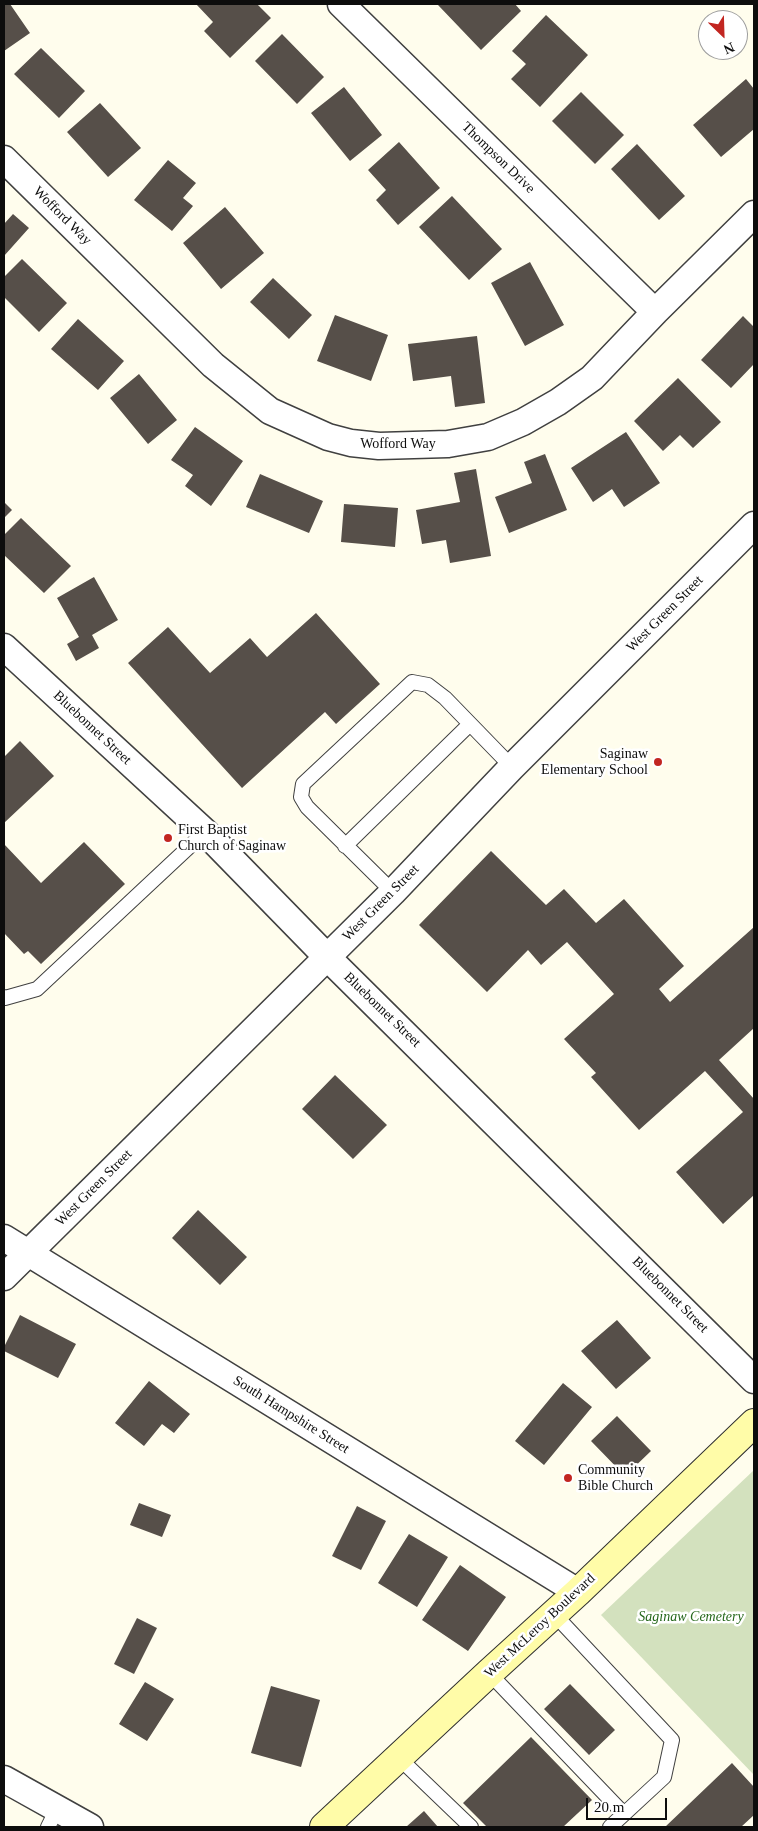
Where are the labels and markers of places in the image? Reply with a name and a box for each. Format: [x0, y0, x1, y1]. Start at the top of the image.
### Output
place label: Saginaw Elementary School [541, 746, 648, 779]
marker: Saginaw Elementary School [652, 756, 664, 768]
place label: First Baptist Church of Saginaw [178, 822, 286, 854]
marker: First Baptist Church of Saginaw [162, 832, 174, 844]
place label: Community Bible Church [578, 1462, 653, 1494]
marker: Community Bible Church [562, 1472, 574, 1484]

